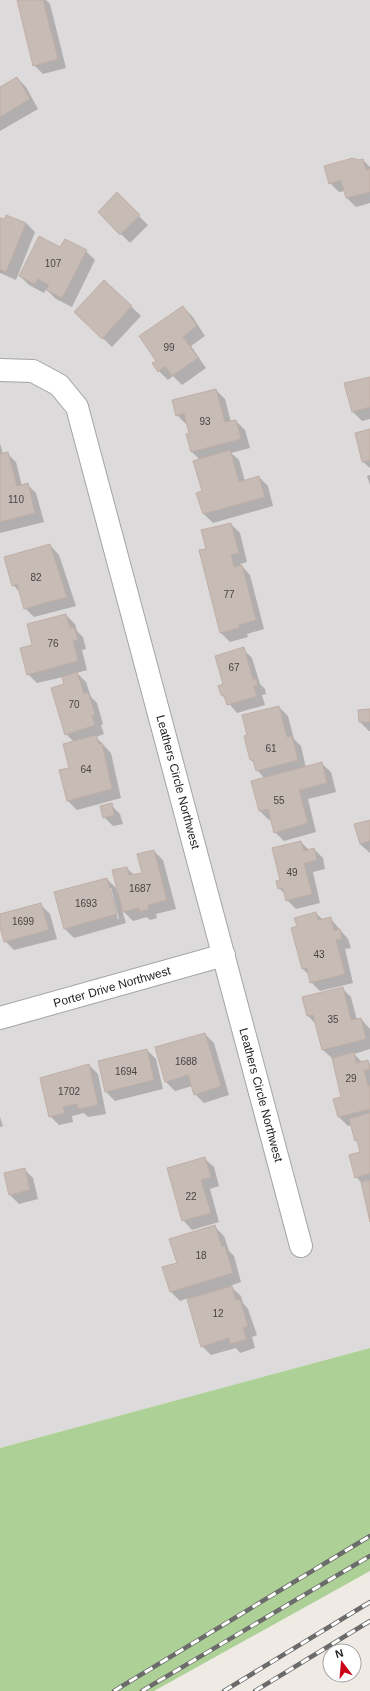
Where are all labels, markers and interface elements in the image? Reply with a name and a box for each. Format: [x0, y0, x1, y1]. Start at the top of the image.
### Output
house number: 107 [45, 258, 62, 269]
house number: 99 [163, 342, 175, 353]
house number: 93 [199, 416, 211, 427]
house number: 110 [8, 494, 24, 505]
house number: 82 [30, 572, 42, 583]
house number: 77 [223, 589, 235, 600]
house number: 76 [47, 638, 59, 649]
house number: 67 [228, 662, 240, 673]
house number: 70 [68, 699, 80, 710]
street label: Leathers Circle Northwest [153, 714, 203, 851]
house number: 61 [265, 743, 277, 754]
house number: 64 [80, 764, 92, 775]
house number: 55 [273, 795, 285, 806]
house number: 49 [286, 867, 298, 878]
house number: 1687 [129, 883, 152, 894]
house number: 1693 [75, 898, 98, 909]
house number: 1699 [12, 916, 35, 927]
house number: 43 [313, 949, 325, 960]
street label: Porter Drive Northwest [52, 963, 173, 1010]
house number: 35 [327, 1014, 339, 1025]
street label: Leathers Circle Northwest [236, 1027, 286, 1164]
house number: 1688 [175, 1056, 198, 1067]
house number: 1694 [115, 1066, 138, 1077]
house number: 29 [345, 1073, 357, 1084]
house number: 1702 [58, 1086, 81, 1097]
house number: 22 [185, 1191, 197, 1202]
house number: 18 [195, 1250, 207, 1261]
house number: 12 [212, 1308, 224, 1319]
north arrow [322, 1643, 362, 1683]
text: N [334, 1647, 345, 1660]

